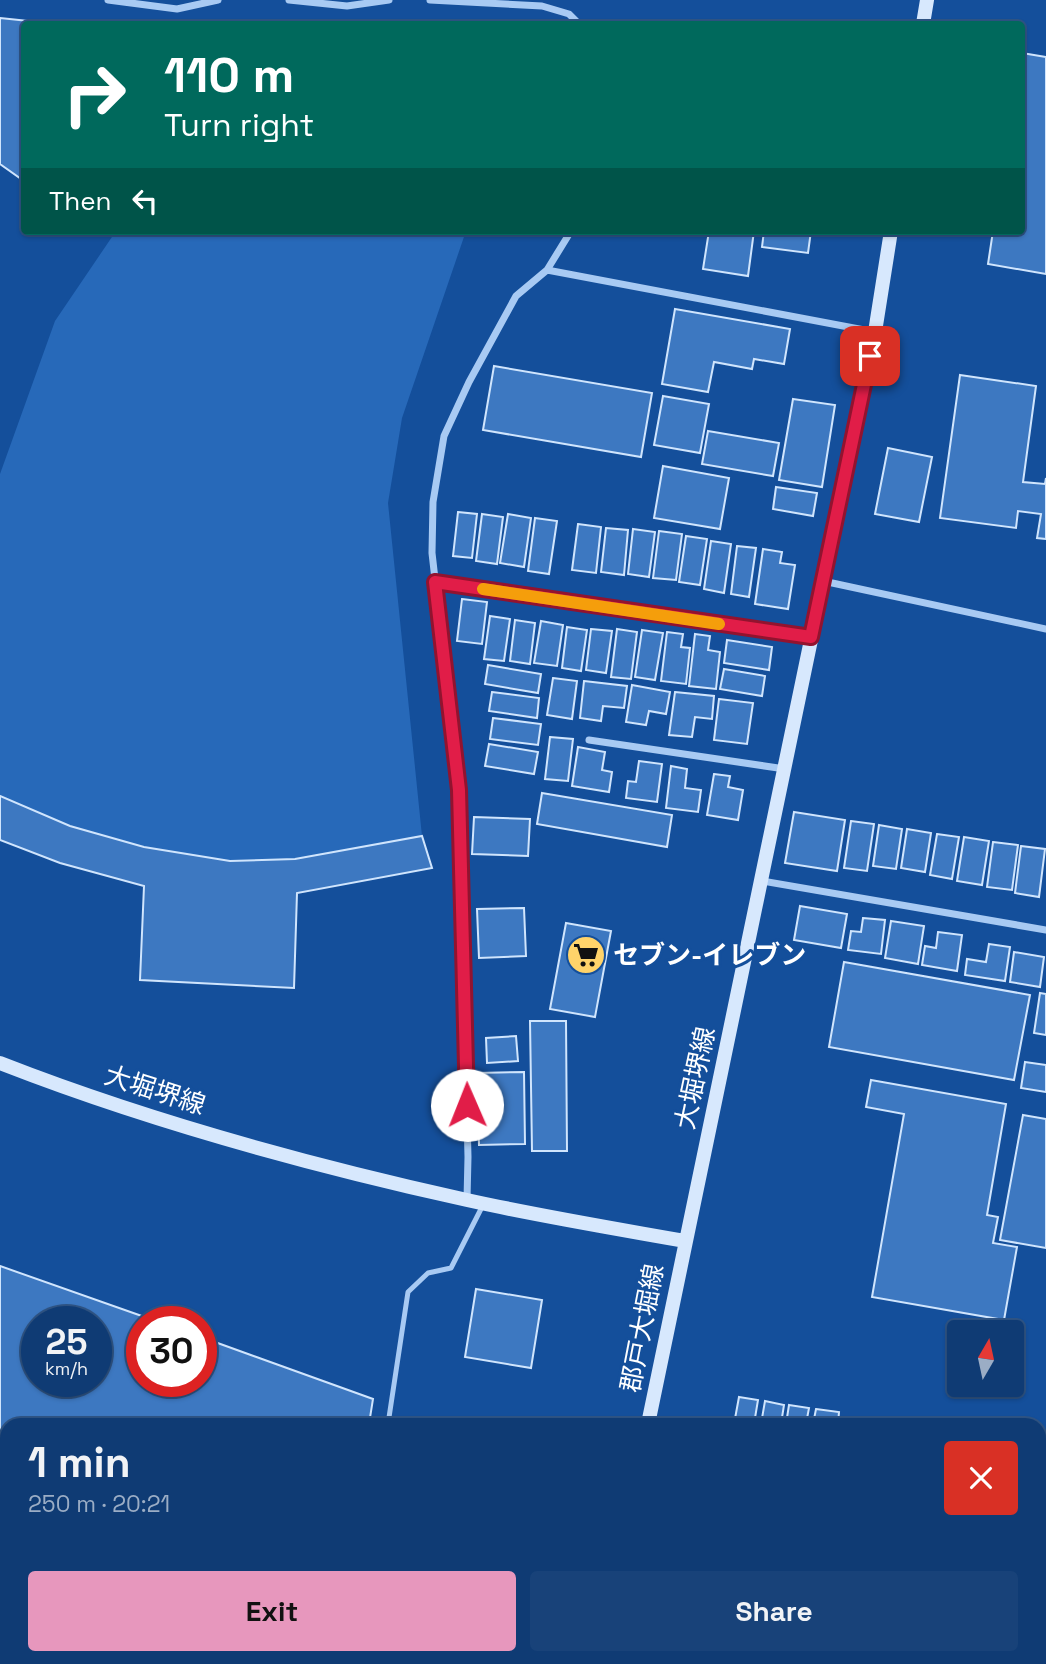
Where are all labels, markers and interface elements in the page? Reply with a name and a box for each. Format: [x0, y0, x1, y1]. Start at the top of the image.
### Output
text: 110 m [164, 44, 294, 106]
icon: right [49, 49, 140, 140]
text: Turn right [164, 105, 314, 145]
icon: left [126, 182, 164, 220]
text: Then [49, 184, 112, 218]
pin [840, 326, 900, 386]
icon: arrive [851, 337, 889, 375]
supermarket icon: セブン-イレブン [565, 934, 607, 976]
place label: セブン-イレブン [613, 938, 806, 972]
street label: 大堀堺線 [668, 1024, 722, 1132]
street label: 大堀堺線 [100, 1058, 210, 1122]
position arrow [430, 1068, 504, 1142]
street label: 郡戸大堀線 [613, 1261, 671, 1395]
speed limit sign: 30 [126, 1306, 217, 1397]
text: 25 [46, 1320, 87, 1364]
north arrow [947, 1320, 1024, 1396]
map controls [947, 1320, 1024, 1397]
text: km/h [45, 1357, 88, 1380]
text: 1 min [28, 1436, 131, 1489]
button: close [944, 1441, 1018, 1515]
text: 250 m · 20:21 [28, 1489, 170, 1519]
button: Exit [28, 1571, 516, 1651]
button: Share [530, 1571, 1018, 1651]

